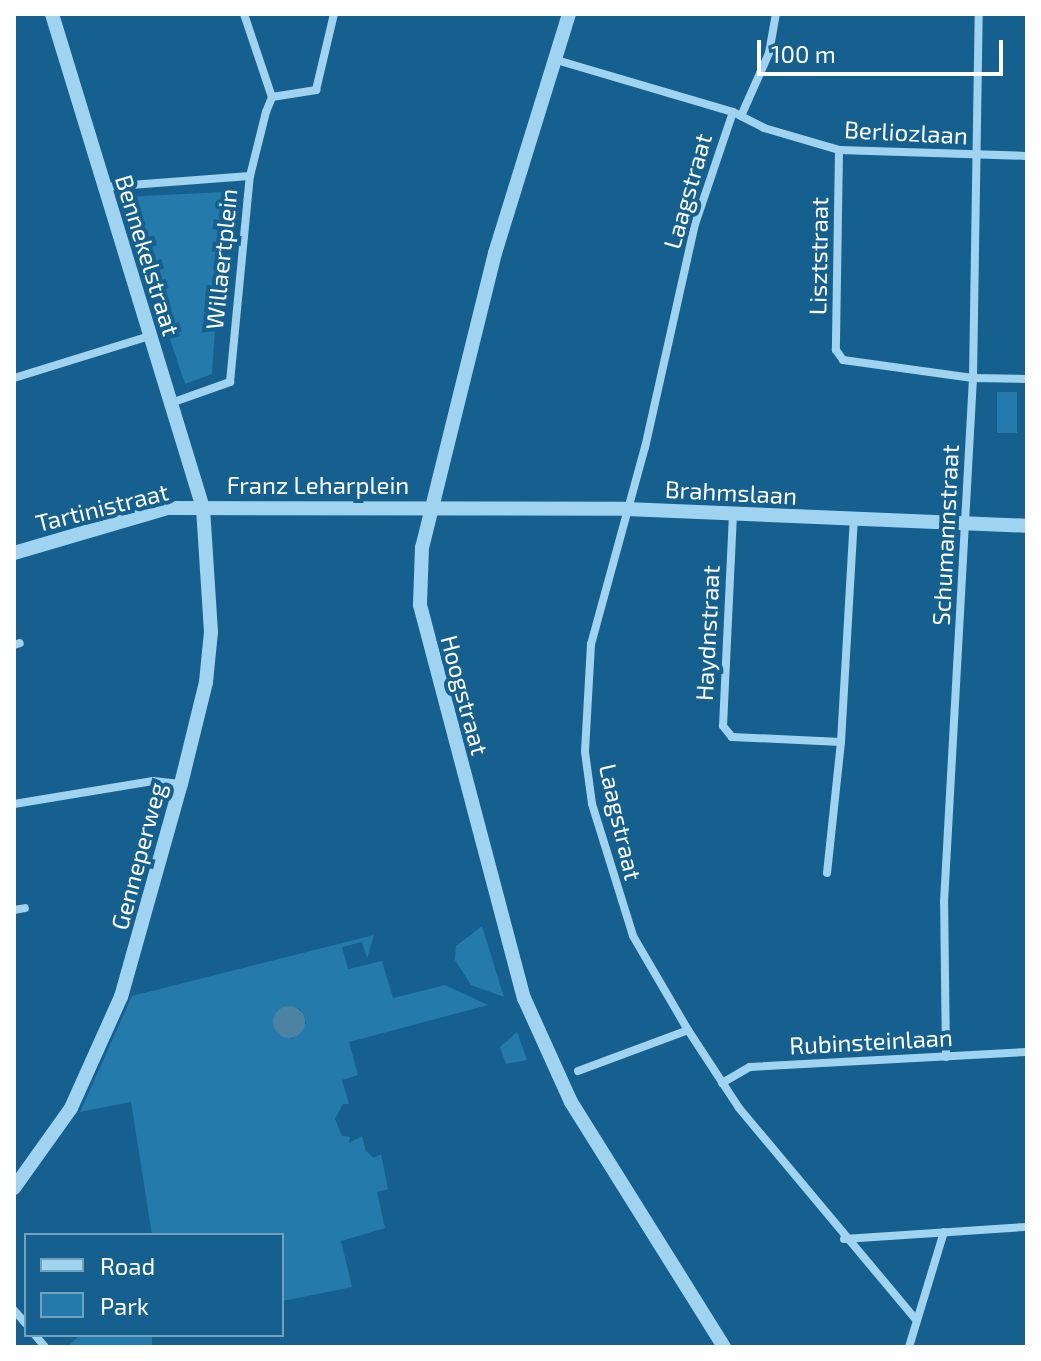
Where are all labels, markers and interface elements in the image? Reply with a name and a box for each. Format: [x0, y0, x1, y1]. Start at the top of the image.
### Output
scale bar [761, 24, 1007, 74]
text: 100 m [771, 39, 836, 68]
street label: Berliozlaan [843, 114, 969, 150]
street label: Laagstraat [657, 130, 717, 252]
street label: Bennekelstraat [110, 171, 186, 339]
street label: Willaertplein [199, 187, 243, 331]
street label: Lisztstraat [803, 197, 833, 315]
street label: Schumannstraat [926, 444, 964, 626]
street label: Franz Leharplein [227, 471, 409, 499]
street label: Brahmslaan [664, 474, 798, 510]
street label: Tartinistraat [33, 477, 171, 537]
street label: Haydnstraat [689, 564, 725, 702]
street label: Hoogstraat [435, 632, 495, 758]
street label: Laagstraat [594, 761, 648, 883]
street label: Genneperweg [105, 779, 171, 933]
street label: Rubinsteinlaan [789, 1022, 953, 1060]
legend [24, 1233, 284, 1337]
text: Road [100, 1251, 155, 1280]
text: Park [100, 1291, 149, 1320]

